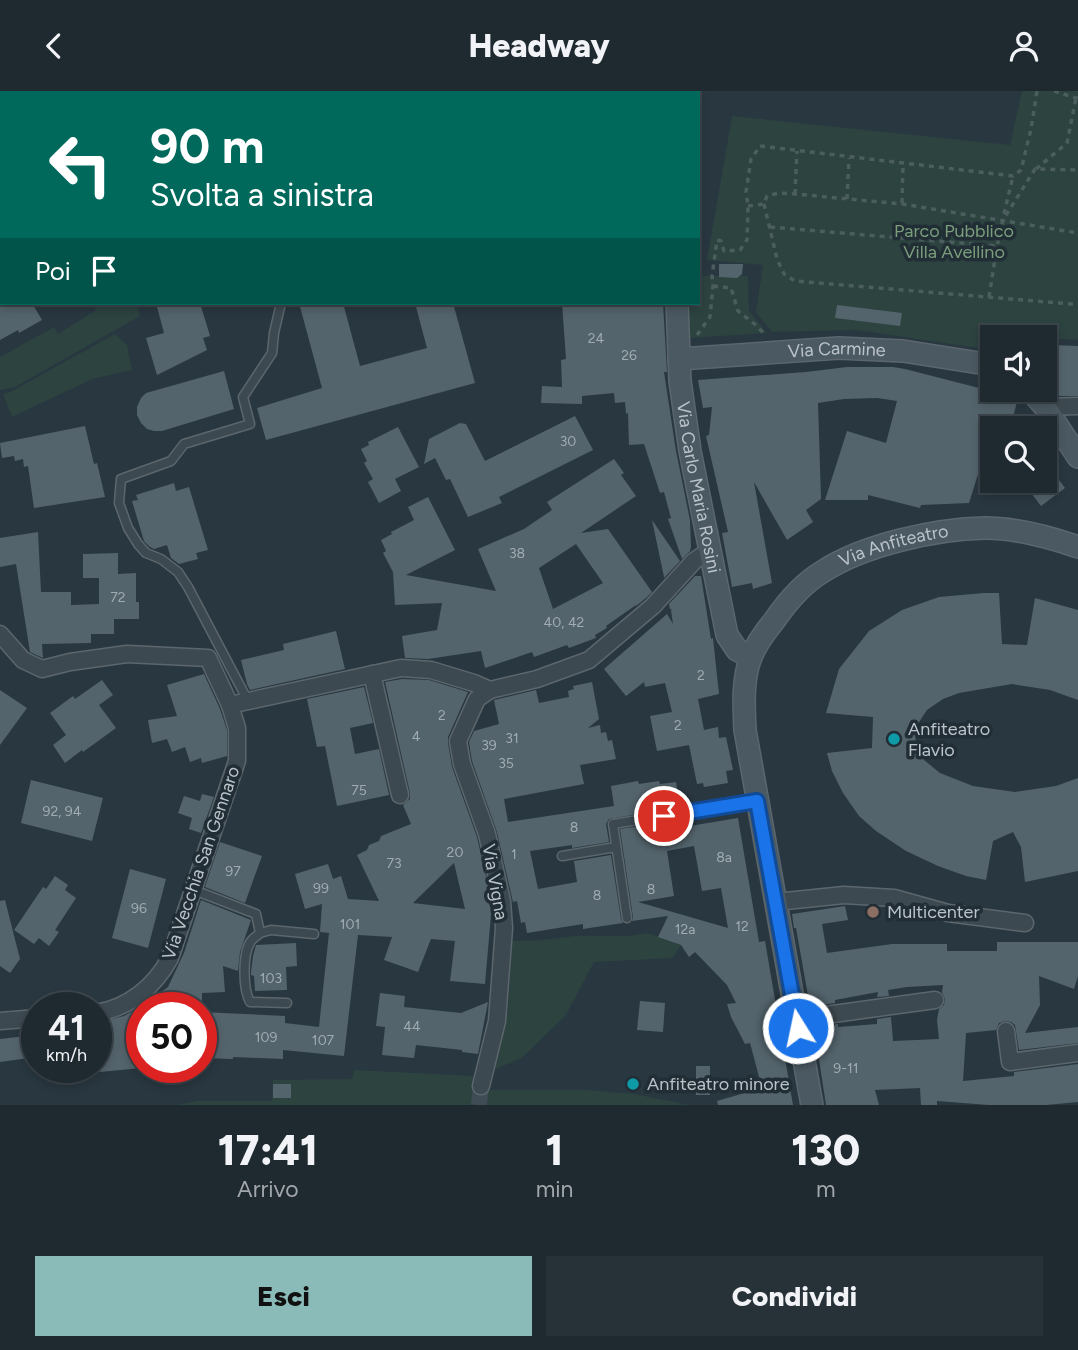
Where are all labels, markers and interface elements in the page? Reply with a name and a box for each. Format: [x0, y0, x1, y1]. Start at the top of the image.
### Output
icon: back [35, 27, 73, 65]
text: Headway [468, 27, 610, 65]
icon: person [1005, 27, 1043, 65]
text: 90 m [150, 116, 265, 175]
icon: left [35, 119, 126, 210]
text: Svolta a sinistra [150, 176, 374, 214]
park label: Parco Pubblico Villa Avellino [894, 220, 1014, 263]
icon: arrive [85, 252, 123, 290]
text: Poi [35, 255, 71, 287]
map controls [980, 325, 1057, 493]
button: sound [980, 325, 1057, 402]
house number: 24 [588, 330, 605, 347]
street label: Via Carmine [787, 337, 886, 362]
house number: 26 [621, 347, 637, 364]
street label: Via Carlo Maria Rosini [672, 400, 725, 575]
button: search [980, 416, 1057, 493]
house number: 30 [560, 433, 576, 450]
street label: Via Anfiteatro [835, 520, 950, 572]
house number: 38 [509, 545, 525, 562]
house number: 72 [110, 589, 126, 606]
house number: 40, 42 [544, 614, 584, 631]
house number: 2 [697, 667, 705, 684]
house number: 2 [438, 707, 446, 724]
house number: 2 [674, 717, 682, 734]
place label: Anfiteatro Flavio [908, 718, 990, 761]
house number: 4 [412, 728, 421, 745]
house number: 31 [505, 730, 519, 747]
marker: Anfiteatro Flavio [886, 731, 902, 747]
house number: 39 [481, 737, 497, 754]
house number: 35 [498, 755, 514, 772]
street label: Via Vecchia San Gennaro [158, 763, 244, 963]
house number: 75 [351, 782, 367, 799]
pin [634, 786, 694, 846]
icon: arrive [645, 797, 683, 835]
house number: 92, 94 [43, 803, 82, 820]
house number: 8 [570, 819, 578, 836]
street label: Via Vigna [478, 842, 512, 922]
house number: 20 [447, 844, 463, 861]
house number: 1 [511, 846, 517, 863]
house number: 8a [716, 849, 732, 866]
house number: 73 [386, 855, 402, 872]
house number: 97 [225, 863, 241, 880]
house number: 99 [313, 880, 329, 897]
house number: 8 [647, 881, 655, 898]
house number: 8 [593, 887, 601, 904]
house number: 96 [131, 900, 147, 917]
place label: Multicenter [887, 901, 980, 923]
marker: Multicenter [865, 904, 881, 920]
house number: 101 [340, 916, 360, 933]
house number: 12 [735, 918, 749, 935]
house number: 12a [675, 921, 695, 938]
house number: 103 [260, 970, 282, 987]
position arrow [761, 991, 835, 1065]
speed limit sign: 50 [126, 992, 217, 1083]
text: 41 [48, 1007, 85, 1049]
house number: 44 [403, 1018, 421, 1035]
house number: 109 [255, 1029, 277, 1046]
house number: 107 [312, 1032, 335, 1049]
text: km/h [46, 1044, 87, 1066]
house number: 9-11 [833, 1060, 859, 1077]
place label: Anfiteatro minore [647, 1073, 790, 1095]
marker: Anfiteatro minore [625, 1076, 641, 1092]
text: 17:41 [218, 1125, 318, 1176]
text: 1 [546, 1125, 563, 1176]
text: 130 [791, 1125, 860, 1176]
text: Arrivo [237, 1175, 299, 1203]
text: min [536, 1175, 573, 1203]
text: m [816, 1175, 835, 1203]
button: Esci [35, 1256, 532, 1336]
button: Condividi [546, 1256, 1043, 1336]

